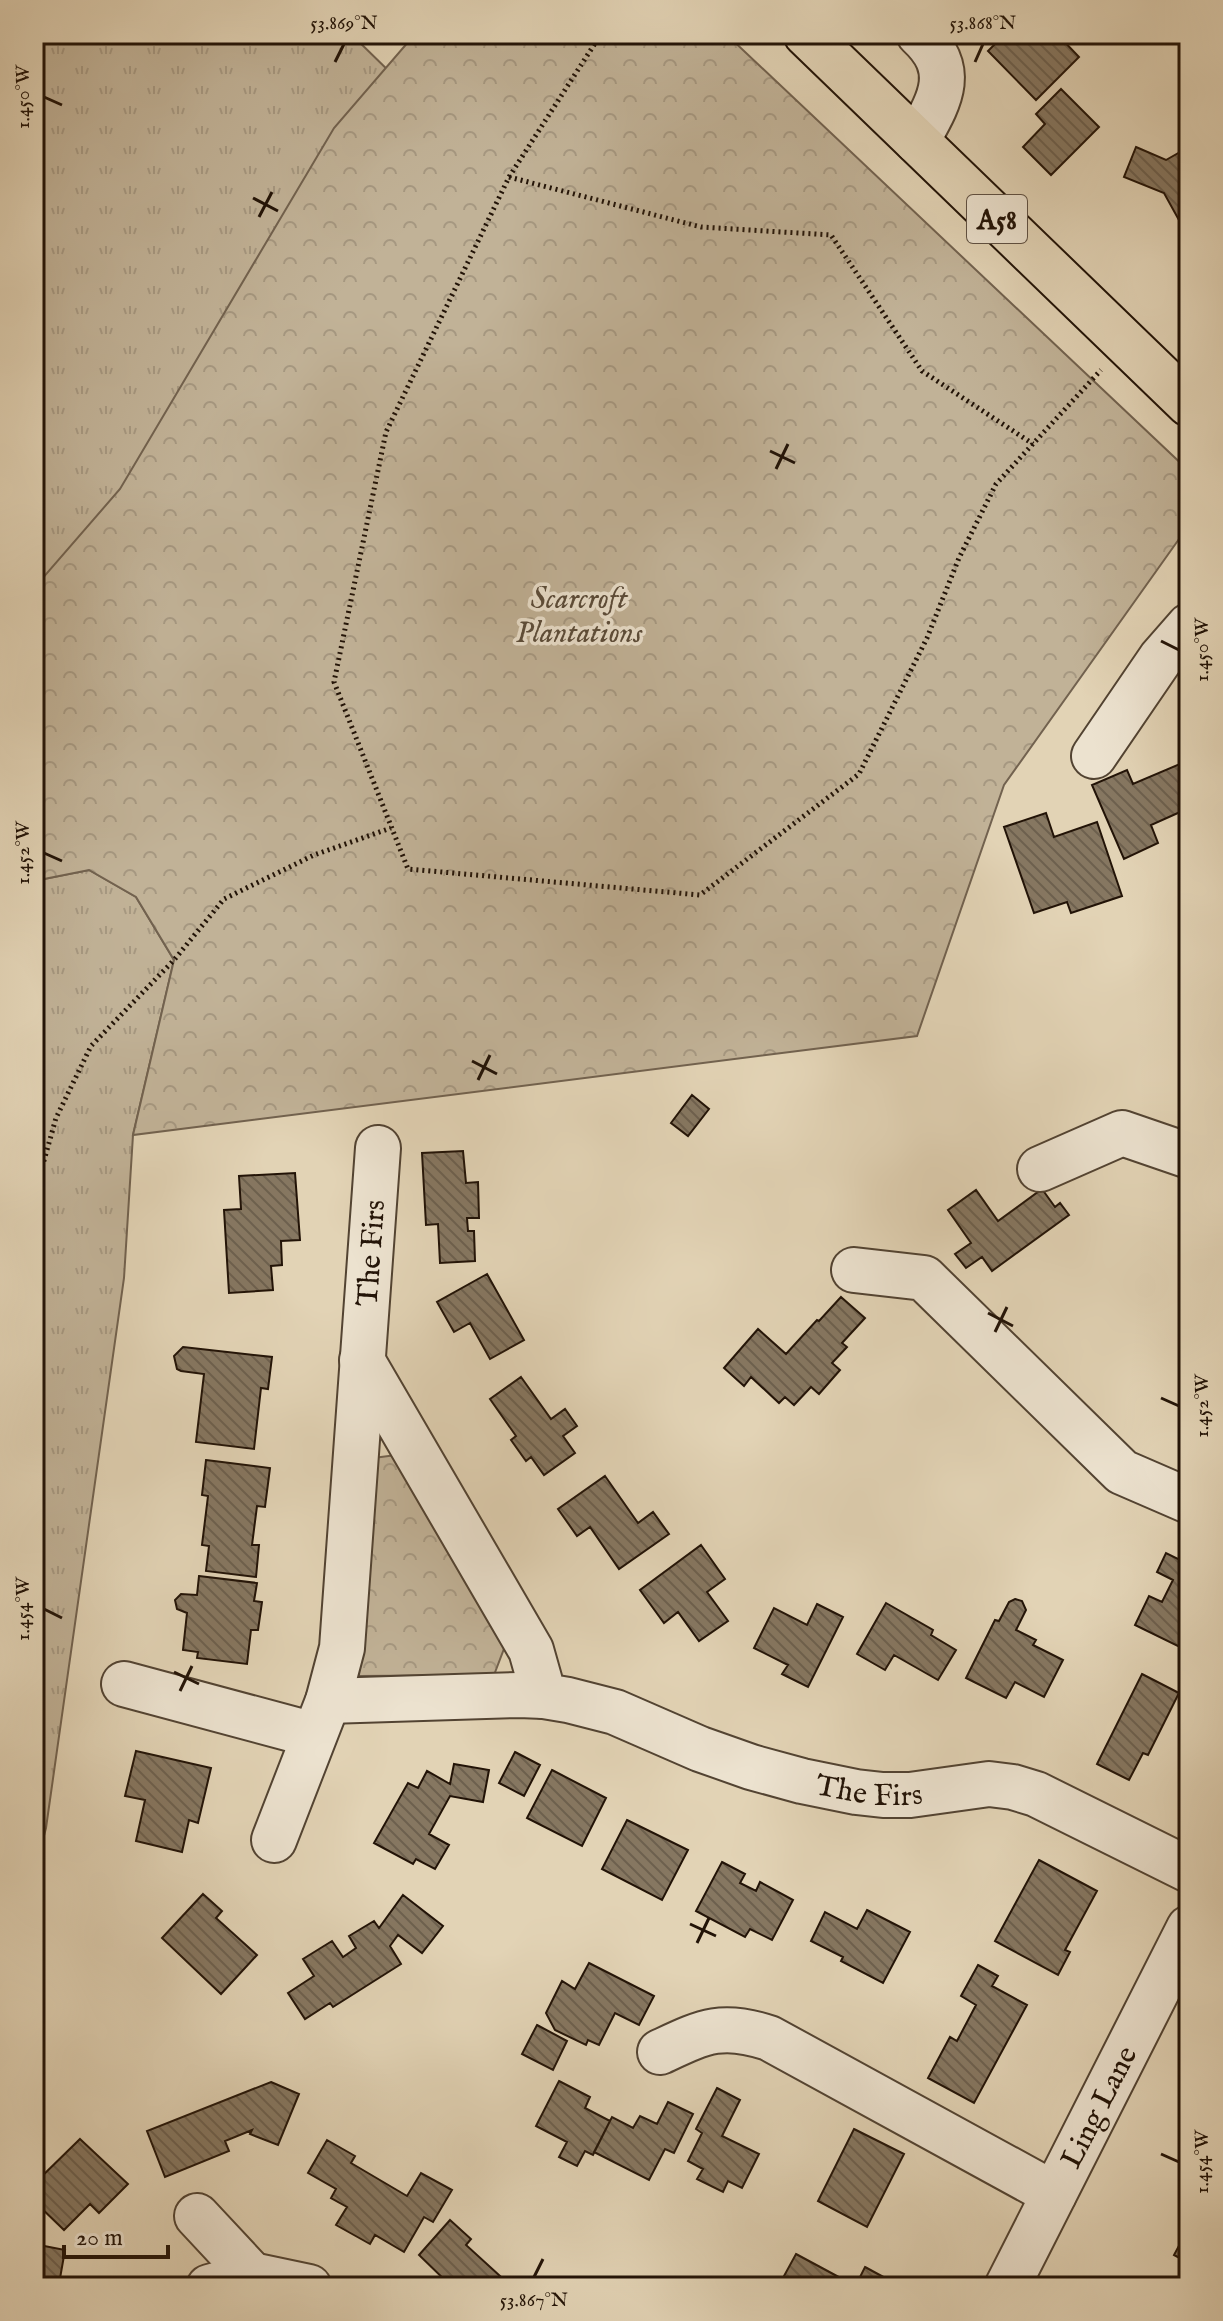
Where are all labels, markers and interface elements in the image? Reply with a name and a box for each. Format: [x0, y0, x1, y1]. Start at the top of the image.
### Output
text: 53.869°N [310, 11, 378, 36]
text: 53.868°N [950, 11, 1016, 36]
text: 1.450°W [11, 64, 36, 129]
road number: A58 [967, 195, 1027, 243]
park label: Scarcroft Plantations [516, 581, 643, 653]
text: 1.450°W [1190, 617, 1215, 682]
text: 1.452°W [11, 820, 36, 885]
street label: The Firs [350, 1198, 395, 1308]
text: 1.452°W [1190, 1373, 1215, 1438]
text: 1.454°W [11, 1576, 36, 1641]
street label: The Firs [812, 1767, 925, 1816]
street label: Ling Lane [1053, 2040, 1147, 2175]
text: 1.454°W [1190, 2129, 1215, 2194]
scale bar [64, 2209, 168, 2259]
text: 20 m [76, 2223, 123, 2254]
text: 53.867°N [500, 2288, 568, 2313]

